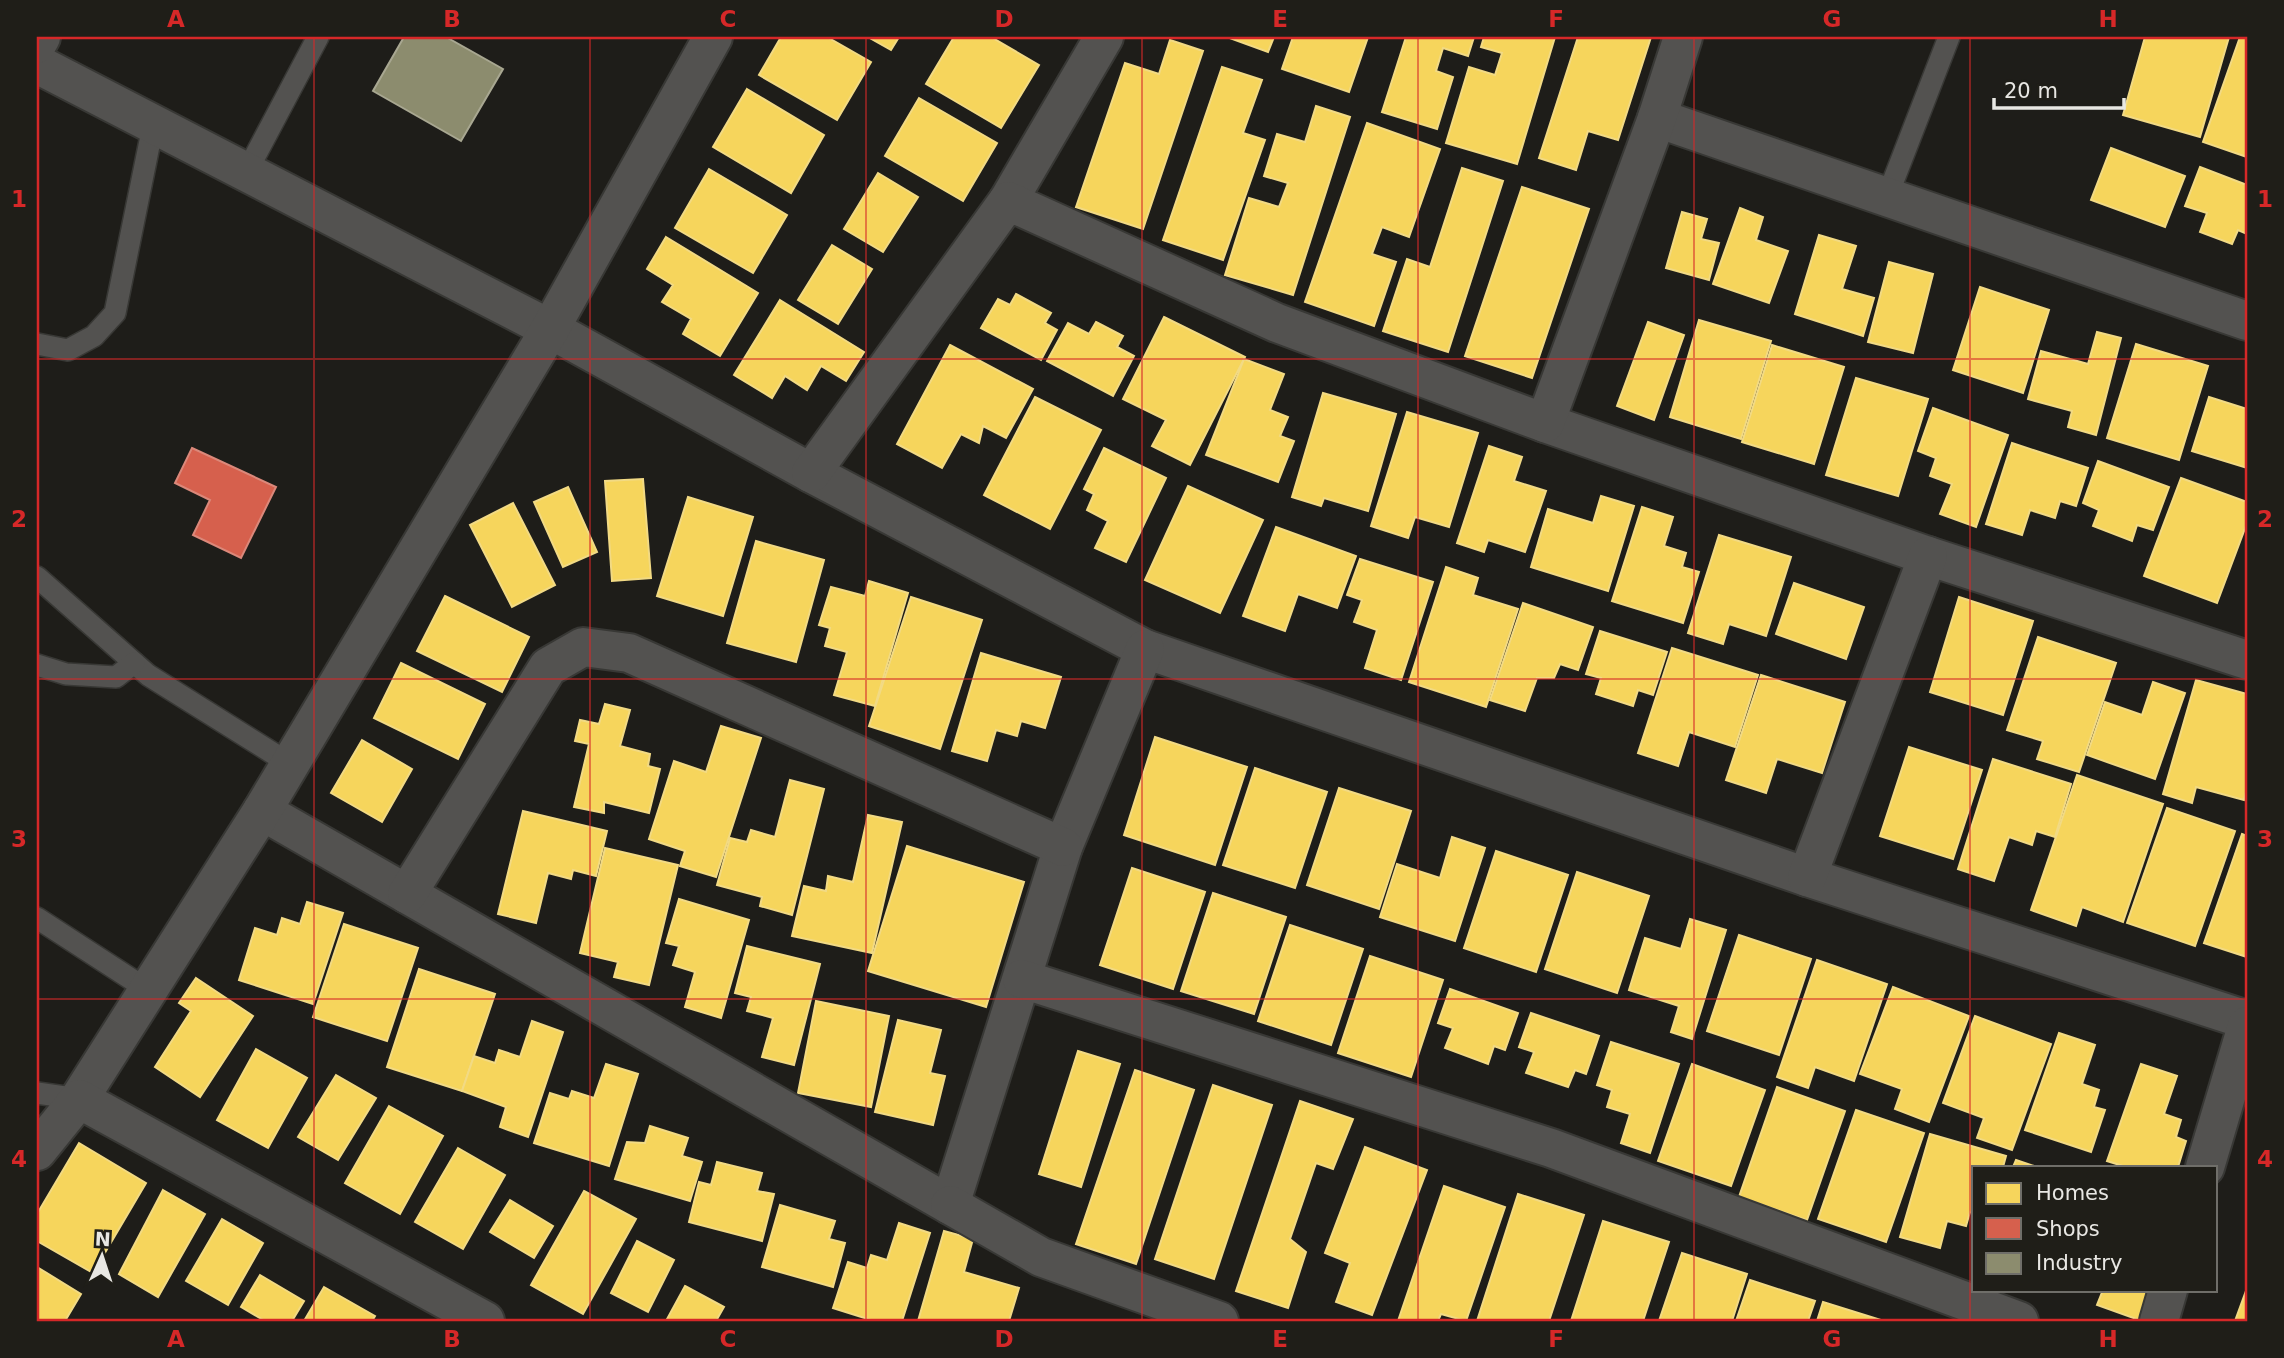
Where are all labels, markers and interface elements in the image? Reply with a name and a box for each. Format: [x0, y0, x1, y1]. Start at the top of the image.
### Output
text: A [167, 6, 185, 32]
text: B [443, 6, 461, 32]
text: C [720, 6, 736, 32]
text: D [994, 6, 1014, 32]
text: E [1272, 6, 1288, 32]
text: F [1548, 6, 1564, 32]
text: G [1823, 6, 1841, 32]
text: H [2098, 6, 2118, 32]
scale bar [1994, 66, 2123, 110]
text: 20 m [2004, 79, 2058, 103]
text: 1 [11, 186, 27, 212]
text: 1 [2257, 186, 2273, 212]
text: 2 [11, 506, 27, 532]
text: 2 [2257, 506, 2273, 532]
text: 3 [11, 826, 27, 852]
text: 3 [2257, 826, 2273, 852]
text: 4 [11, 1146, 27, 1172]
text: 4 [2257, 1146, 2273, 1172]
legend [1972, 1166, 2218, 1292]
text: Homes [2036, 1181, 2109, 1205]
text: Shops [2036, 1217, 2100, 1241]
north arrow [66, 1222, 136, 1292]
text: N [94, 1228, 111, 1250]
text: Industry [2036, 1251, 2122, 1275]
text: A [167, 1326, 185, 1352]
text: B [443, 1326, 461, 1352]
text: C [720, 1326, 736, 1352]
text: D [994, 1326, 1014, 1352]
text: E [1272, 1326, 1288, 1352]
text: F [1548, 1326, 1564, 1352]
text: G [1823, 1326, 1841, 1352]
text: H [2098, 1326, 2118, 1352]

